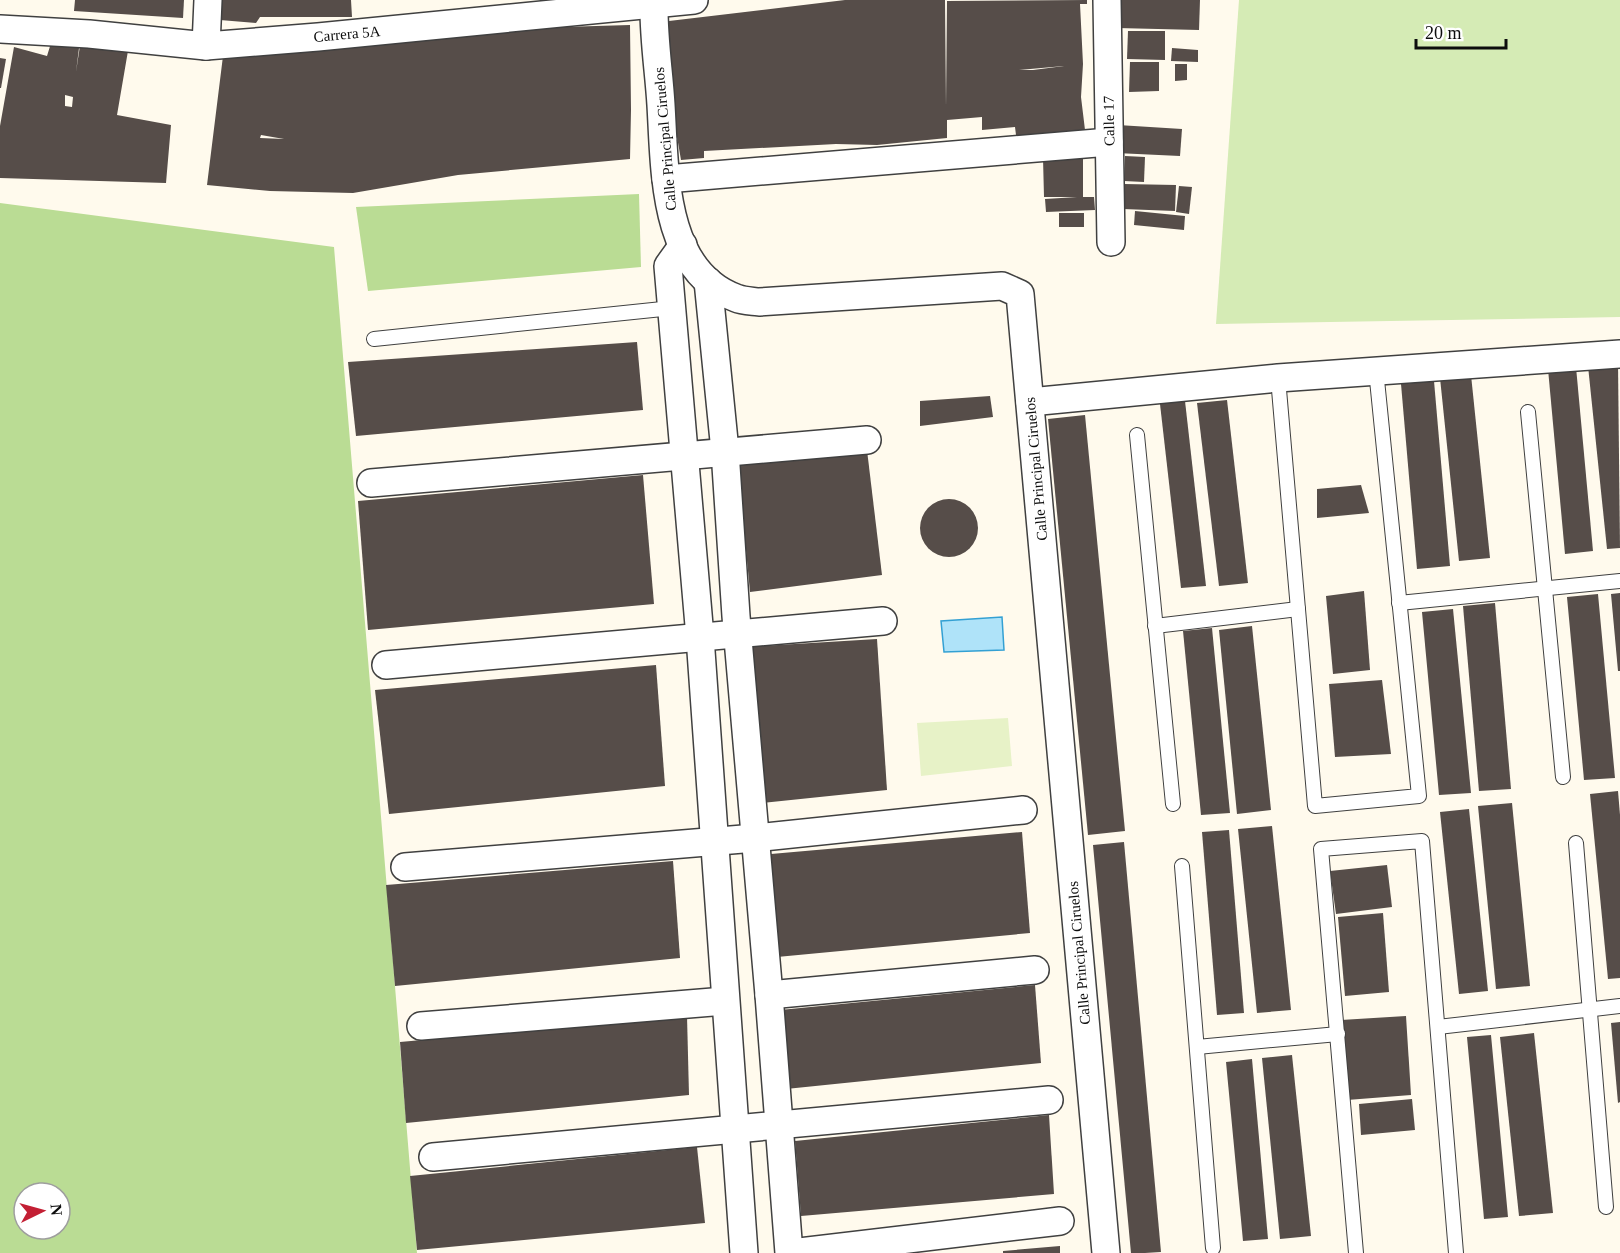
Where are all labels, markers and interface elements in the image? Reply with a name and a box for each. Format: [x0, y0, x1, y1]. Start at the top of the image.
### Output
scale bar [1416, 12, 1506, 50]
street label: Carrera 5A [313, 23, 381, 45]
text: 20 m [1425, 23, 1462, 43]
street label: Calle Principal Ciruelos [651, 66, 679, 211]
street label: Calle 17 [1101, 95, 1117, 146]
street label: Calle Principal Ciruelos [1022, 396, 1050, 541]
street label: Calle Principal Ciruelos [1065, 880, 1093, 1025]
north arrow [12, 1181, 72, 1241]
text: N [47, 1203, 65, 1217]

